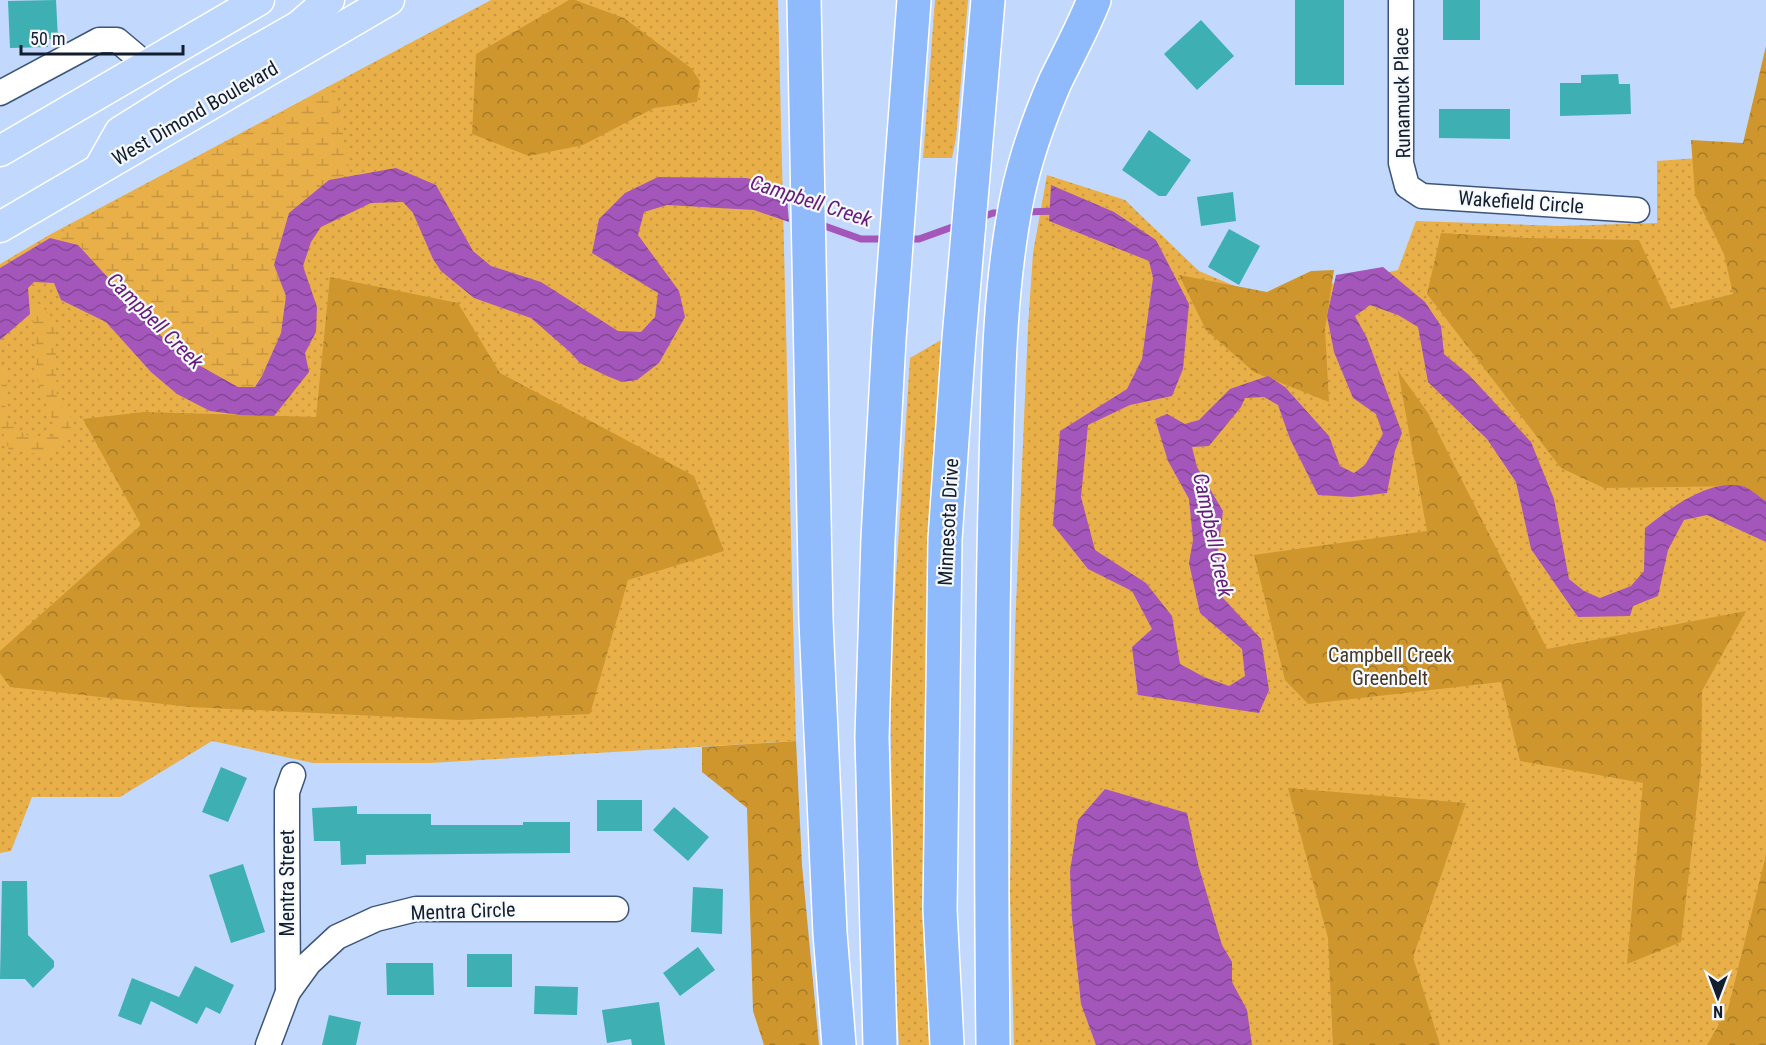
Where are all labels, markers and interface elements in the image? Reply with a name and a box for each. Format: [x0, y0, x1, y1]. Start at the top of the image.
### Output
scale bar [21, 18, 183, 56]
street label: Runamuck Place [1389, 27, 1415, 159]
text: 50 m [30, 28, 65, 49]
street label: West Dimond Boulevard [108, 56, 282, 170]
water label: Campbell Creek [747, 170, 876, 232]
street label: Wakefield Circle [1457, 186, 1585, 218]
water label: Campbell Creek [102, 268, 209, 375]
street label: Minnesota Drive [933, 458, 963, 586]
water label: Campbell Creek [1188, 471, 1238, 600]
park label: Campbell Creek Greenbelt [1328, 643, 1452, 690]
street label: Mentra Street [275, 830, 299, 936]
street label: Mentra Circle [410, 897, 516, 925]
north arrow [1688, 967, 1748, 1027]
text: N [1713, 1002, 1723, 1021]

